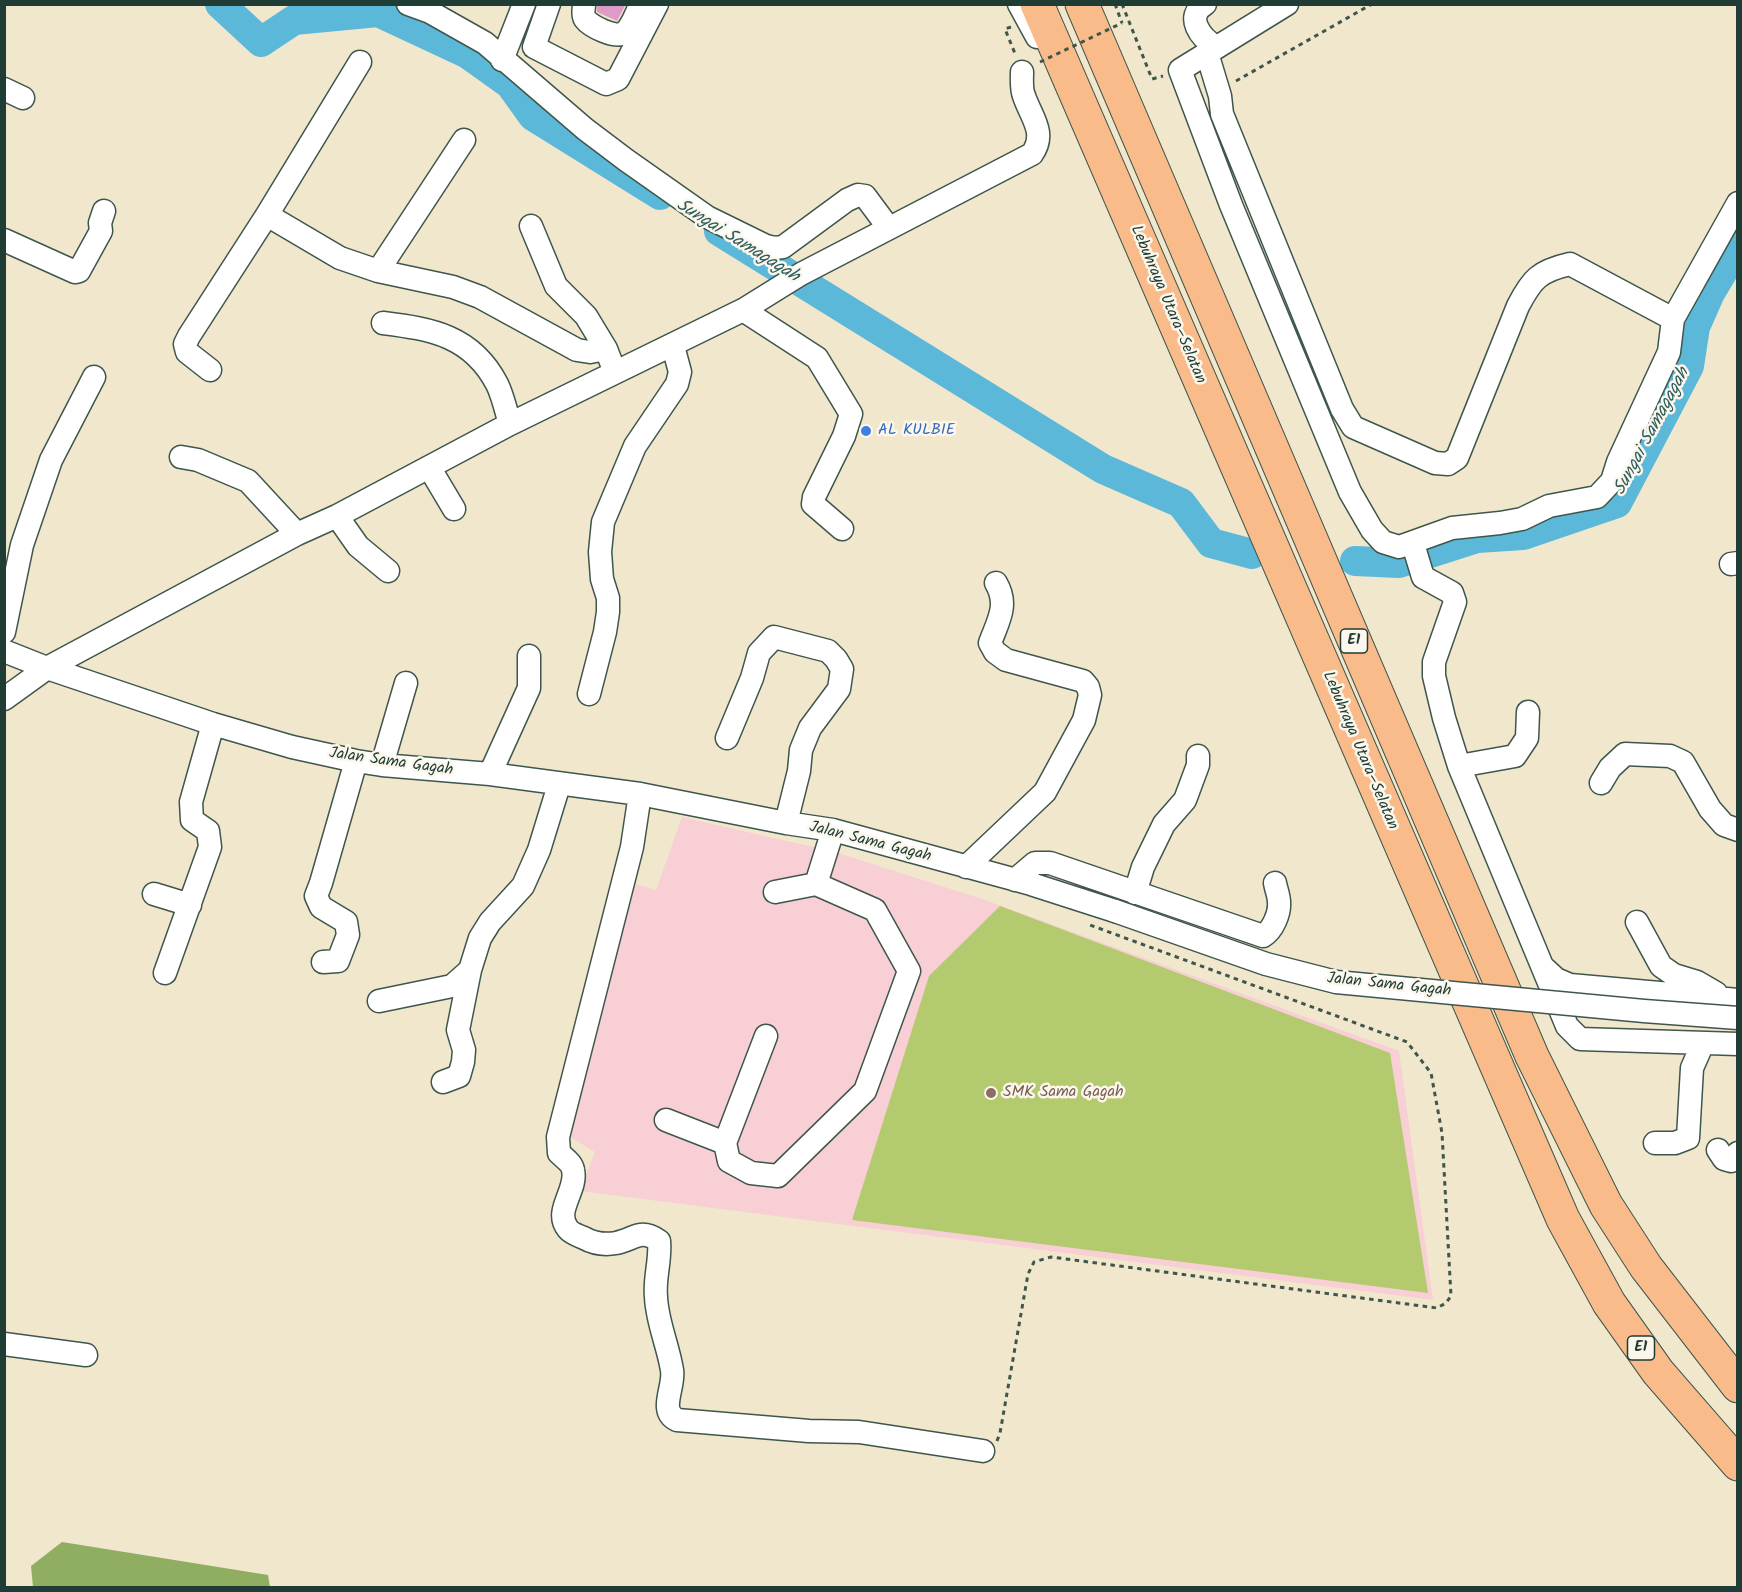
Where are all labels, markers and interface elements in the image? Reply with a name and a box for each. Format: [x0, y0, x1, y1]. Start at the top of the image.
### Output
water label: Sungai Samagagah [672, 196, 802, 288]
street label: Lebuhraya Utara–Selatan [1125, 223, 1209, 387]
water label: Sungai Samagagah [1610, 365, 1696, 499]
place label: AL KULBIE [878, 421, 955, 441]
marker: AL KULBIE [859, 424, 873, 438]
road number: E1 [1340, 629, 1368, 653]
street label: Lebuhraya Utara–Selatan [1317, 669, 1401, 833]
street label: Jalan Sama Gagah [328, 745, 454, 781]
street label: Jalan Sama Gagah [807, 819, 933, 867]
street label: Jalan Sama Gagah [1326, 970, 1452, 1002]
place label: SMK Sama Gagah [1003, 1083, 1124, 1103]
marker: SMK Sama Gagah [984, 1086, 998, 1100]
road number: E1 [1628, 1336, 1654, 1360]

